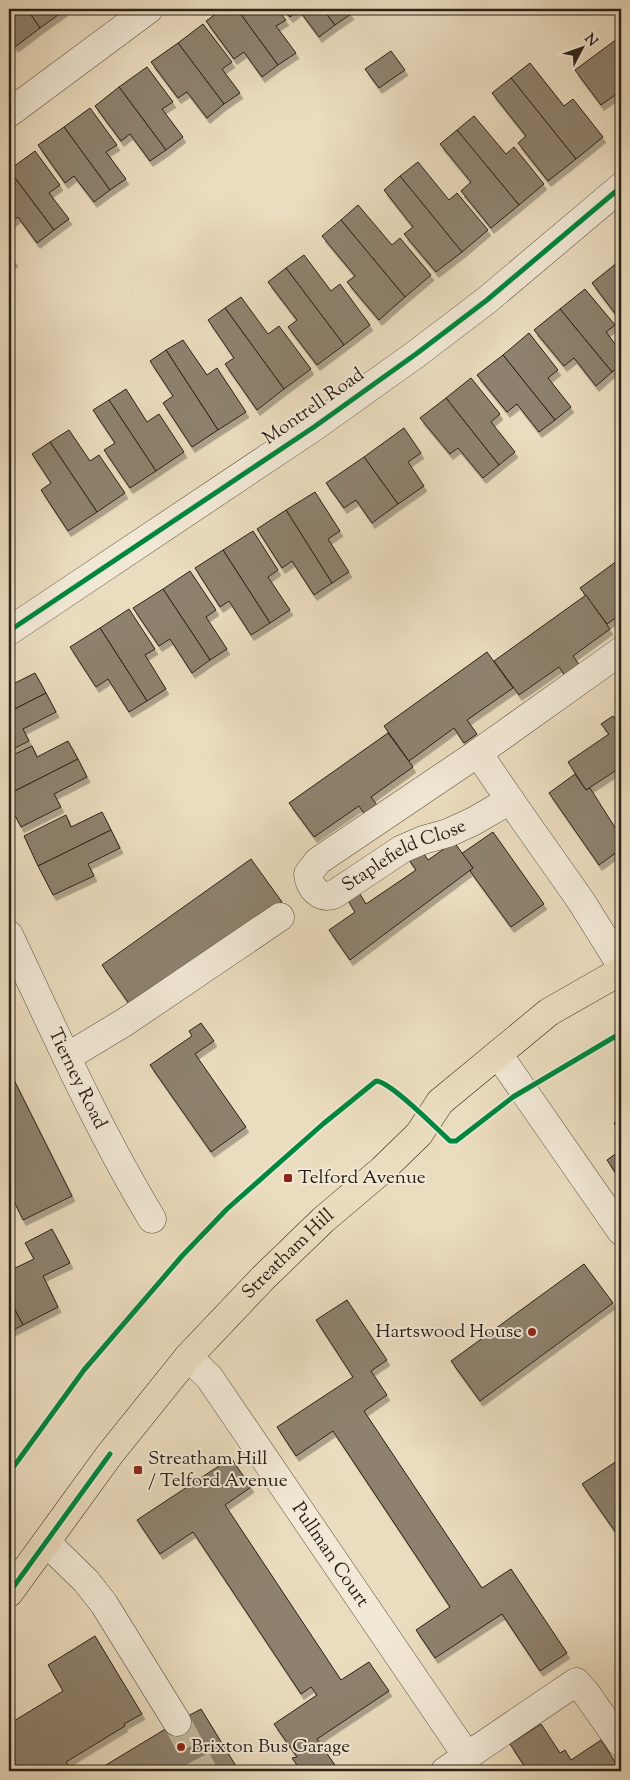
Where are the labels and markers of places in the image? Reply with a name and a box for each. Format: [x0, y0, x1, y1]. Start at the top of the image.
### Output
place label: Telford Avenue [298, 1165, 426, 1192]
marker: Telford Avenue [282, 1172, 294, 1184]
place label: Hartswood House [375, 1319, 522, 1346]
marker: Hartswood House [526, 1326, 538, 1338]
place label: Streatham Hill / Telford Avenue [148, 1446, 288, 1495]
marker: Streatham Hill / Telford Avenue [132, 1464, 144, 1476]
place label: Brixton Bus Garage [191, 1734, 350, 1761]
marker: Brixton Bus Garage [175, 1741, 187, 1753]

